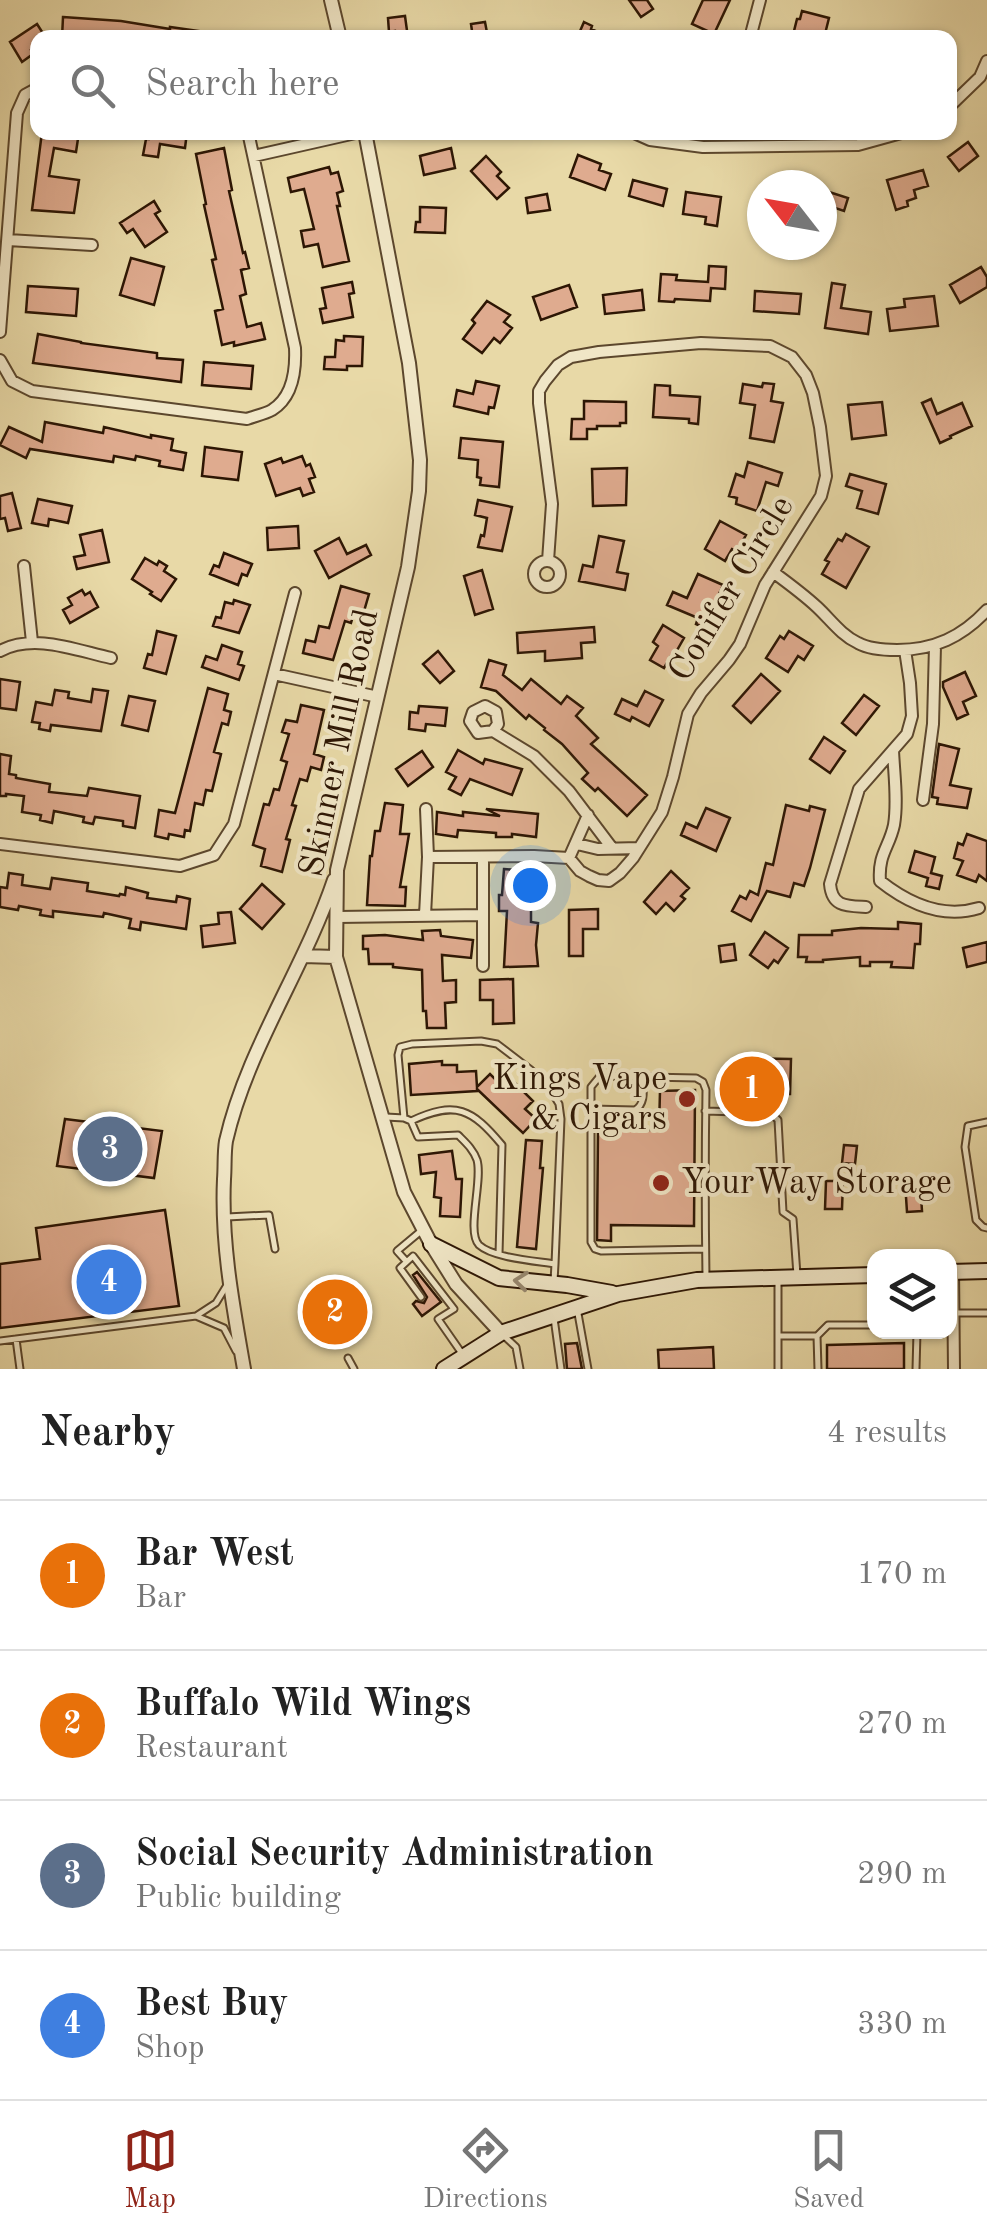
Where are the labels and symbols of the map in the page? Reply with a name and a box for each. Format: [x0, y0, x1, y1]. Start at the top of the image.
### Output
north arrow [747, 170, 837, 260]
street label: Conifer Circle [663, 490, 801, 688]
street label: Skinner Mill Road [295, 606, 385, 880]
your location [505, 860, 556, 911]
pin: 1 [720, 1052, 784, 1126]
place label: Kings Vape & Cigars [493, 1062, 667, 1137]
marker: Kings Vape & Cigars [676, 1088, 698, 1110]
pin: 3 [78, 1112, 142, 1186]
place label: YourWay Storage [681, 1166, 952, 1201]
marker: YourWay Storage [650, 1172, 672, 1194]
pin: 4 [76, 1244, 142, 1320]
one-way arrow [513, 1270, 529, 1292]
pin: 2 [302, 1274, 368, 1350]

